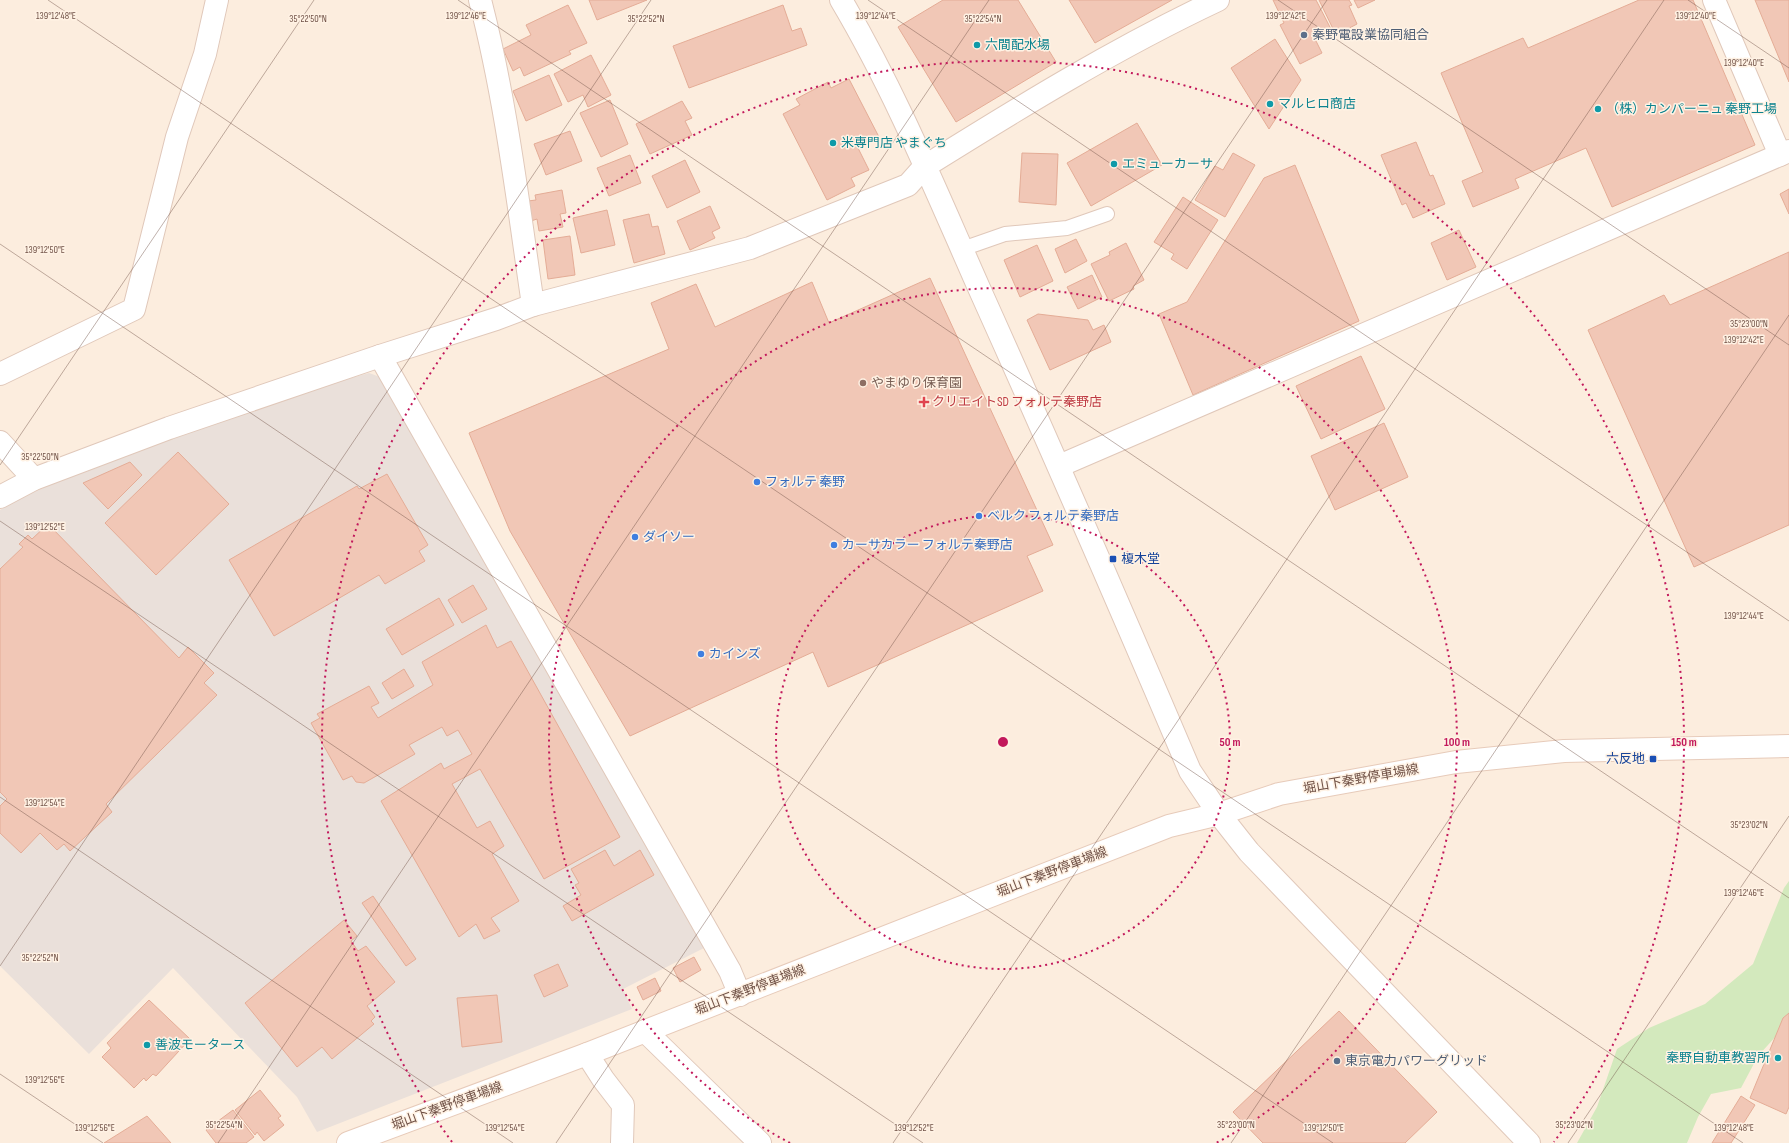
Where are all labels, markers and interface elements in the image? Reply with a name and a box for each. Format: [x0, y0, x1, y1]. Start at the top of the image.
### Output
text: 139°12'48"E [36, 10, 76, 22]
text: 139°12'46"E [446, 10, 486, 22]
text: 139°12'44"E [856, 10, 896, 22]
text: 139°12'42"E [1266, 10, 1306, 22]
text: 139°12'40"E [1676, 10, 1716, 22]
text: 35°22'50"N [289, 13, 327, 25]
text: 35°22'52"N [627, 13, 665, 25]
text: 35°22'54"N [964, 13, 1002, 25]
place label: 秦野電設業協同組合 [1312, 27, 1429, 43]
marker: 秦野電設業協同組合 [1299, 30, 1309, 40]
place label: 六間配水場 [985, 37, 1050, 53]
marker: 六間配水場 [972, 40, 982, 50]
text: 139°12'40"E [1724, 57, 1764, 69]
place label: マルヒロ商店 [1278, 96, 1356, 112]
marker: マルヒロ商店 [1265, 99, 1275, 109]
place label: （株）カンパーニュ 秦野工場 [1606, 101, 1777, 117]
marker: （株）カンパーニュ 秦野工場 [1593, 104, 1603, 114]
place label: 米専門店 やまぐち [841, 135, 947, 151]
marker: 米専門店 やまぐち [828, 138, 838, 148]
place label: エミューカーサ [1122, 156, 1213, 172]
marker: エミューカーサ [1109, 159, 1119, 169]
text: 139°12'50"E [25, 244, 65, 256]
text: 35°23'00"N [1730, 318, 1768, 330]
text: 139°12'42"E [1724, 334, 1764, 346]
place label: やまゆり保育園 [871, 375, 962, 391]
marker: やまゆり保育園 [858, 378, 868, 388]
place label: クリエイトSD フォルテ秦野店 [932, 394, 1102, 410]
marker: クリエイトSD フォルテ秦野店 [919, 397, 929, 407]
text: 35°22'50"N [21, 451, 59, 463]
place label: フォルテ 秦野 [765, 474, 845, 490]
marker: フォルテ 秦野 [752, 477, 762, 487]
place label: ベルク フォルテ秦野店 [987, 508, 1119, 524]
marker: ベルク フォルテ秦野店 [974, 511, 984, 521]
text: 139°12'52"E [25, 521, 65, 533]
place label: ダイソー [643, 529, 695, 545]
marker: ダイソー [630, 532, 640, 542]
place label: カーサカラー フォルテ秦野店 [842, 537, 1013, 553]
marker: カーサカラー フォルテ秦野店 [829, 540, 839, 550]
place label: 榎木堂 [1121, 551, 1160, 567]
marker: 榎木堂 [1108, 554, 1118, 564]
text: 139°12'44"E [1724, 610, 1764, 622]
place label: カインズ [709, 646, 761, 662]
marker: カインズ [696, 649, 706, 659]
centre of rings [996, 735, 1010, 749]
text: 50 m [1220, 735, 1240, 750]
text: 100 m [1444, 735, 1470, 750]
text: 150 m [1671, 735, 1697, 750]
place label: 六反地 [1606, 751, 1645, 767]
marker: 六反地 [1648, 754, 1658, 764]
street label: 堀山下秦野停車場線 [1302, 761, 1420, 797]
text: 139°12'54"E [25, 797, 65, 809]
text: 35°23'02"N [1730, 819, 1768, 831]
street label: 堀山下秦野停車場線 [995, 844, 1109, 900]
text: 139°12'46"E [1724, 887, 1764, 899]
text: 35°22'52"N [21, 952, 59, 964]
street label: 堀山下秦野停車場線 [693, 962, 807, 1018]
place label: 善波モータース [155, 1037, 245, 1053]
marker: 善波モータース [142, 1040, 152, 1050]
place label: 秦野自動車教習所 [1666, 1050, 1770, 1066]
place label: 東京電力パワーグリッド [1345, 1053, 1488, 1069]
marker: 秦野自動車教習所 [1773, 1053, 1783, 1063]
marker: 東京電力パワーグリッド [1332, 1056, 1342, 1066]
text: 139°12'56"E [25, 1074, 65, 1086]
street label: 堀山下秦野停車場線 [389, 1078, 505, 1134]
text: 35°22'54"N [205, 1119, 243, 1131]
text: 35°23'00"N [1217, 1119, 1255, 1131]
text: 35°23'02"N [1555, 1119, 1593, 1131]
text: 139°12'56"E [75, 1122, 115, 1134]
text: 139°12'54"E [485, 1122, 525, 1134]
text: 139°12'52"E [894, 1122, 934, 1134]
text: 139°12'50"E [1304, 1122, 1344, 1134]
text: 139°12'48"E [1714, 1122, 1754, 1134]

